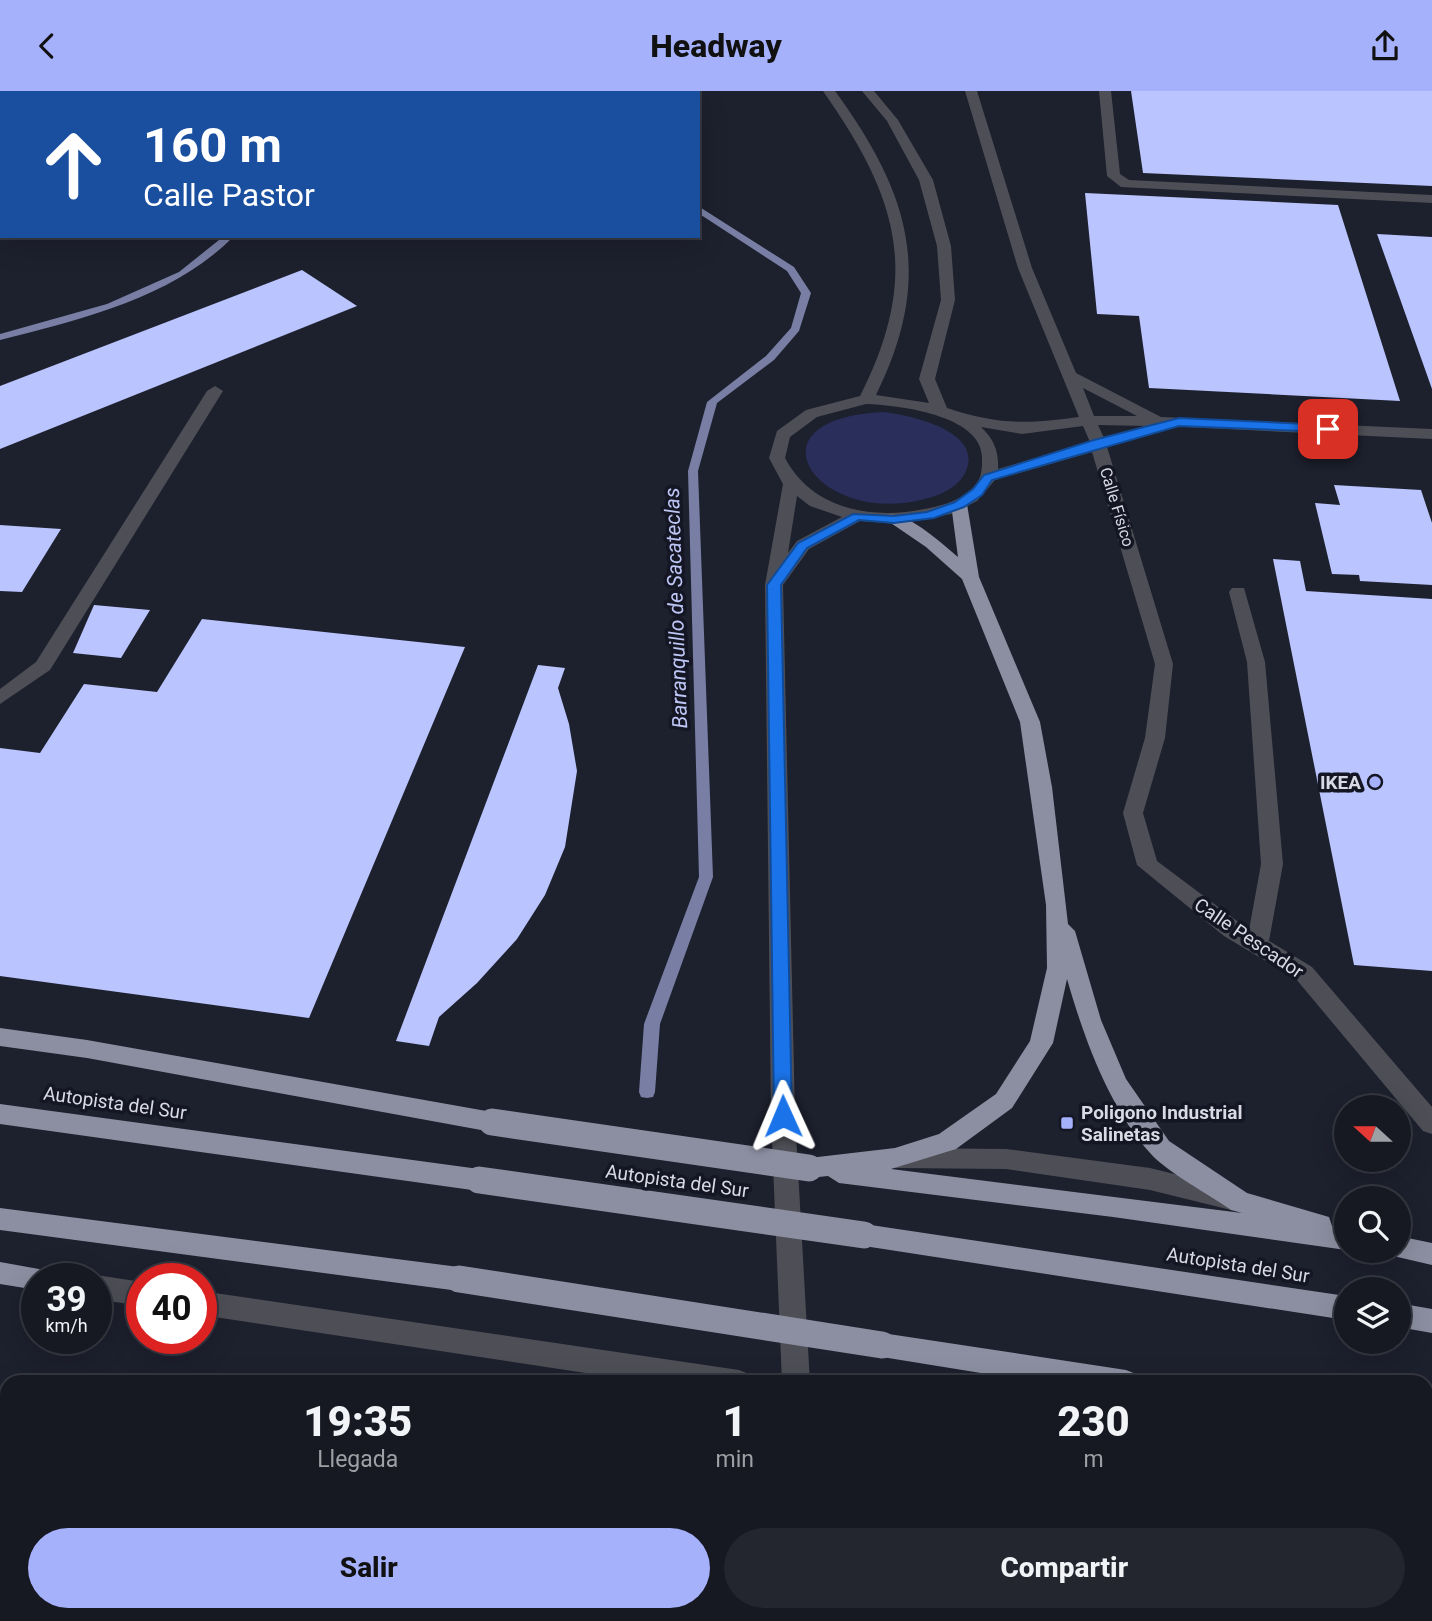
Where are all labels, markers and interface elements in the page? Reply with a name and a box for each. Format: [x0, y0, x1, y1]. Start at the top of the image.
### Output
icon: back [28, 27, 66, 65]
text: Headway [650, 27, 782, 65]
icon: share [1366, 27, 1404, 65]
text: 160 m [143, 117, 282, 174]
icon: ahead [28, 119, 119, 210]
text: Calle Pastor [143, 176, 315, 214]
pin [1298, 399, 1358, 459]
icon: arrive [1309, 410, 1347, 448]
street label: Calle Físico [1096, 465, 1138, 549]
water label: Barranquillo de Sacateclas [660, 487, 692, 729]
place label: IKEA [1320, 771, 1361, 794]
marker: IKEA [1367, 774, 1383, 790]
street label: Calle Pescador [1190, 893, 1308, 983]
position arrow [746, 1079, 820, 1153]
street label: Autopista del Sur [42, 1082, 189, 1125]
north arrow [1334, 1095, 1410, 1173]
map controls [1334, 1095, 1411, 1354]
place label: Poligono Industrial Salinetas [1081, 1101, 1243, 1146]
marker: Poligono Industrial Salinetas [1059, 1115, 1075, 1131]
street label: Autopista del Sur [604, 1160, 751, 1203]
button: search [1334, 1186, 1411, 1263]
street label: Autopista del Sur [1165, 1242, 1312, 1288]
speed limit sign: 40 [126, 1263, 217, 1354]
button: layers [1334, 1277, 1411, 1354]
text: 39 [46, 1279, 87, 1320]
text: km/h [45, 1315, 88, 1336]
text: 19:35 [303, 1397, 412, 1446]
text: 1 [723, 1397, 747, 1446]
text: 230 [1057, 1397, 1130, 1446]
text: Llegada [317, 1446, 398, 1473]
text: min [715, 1446, 754, 1473]
text: m [1083, 1446, 1104, 1473]
button: Salir [28, 1528, 710, 1608]
button: Compartir [724, 1528, 1405, 1608]

